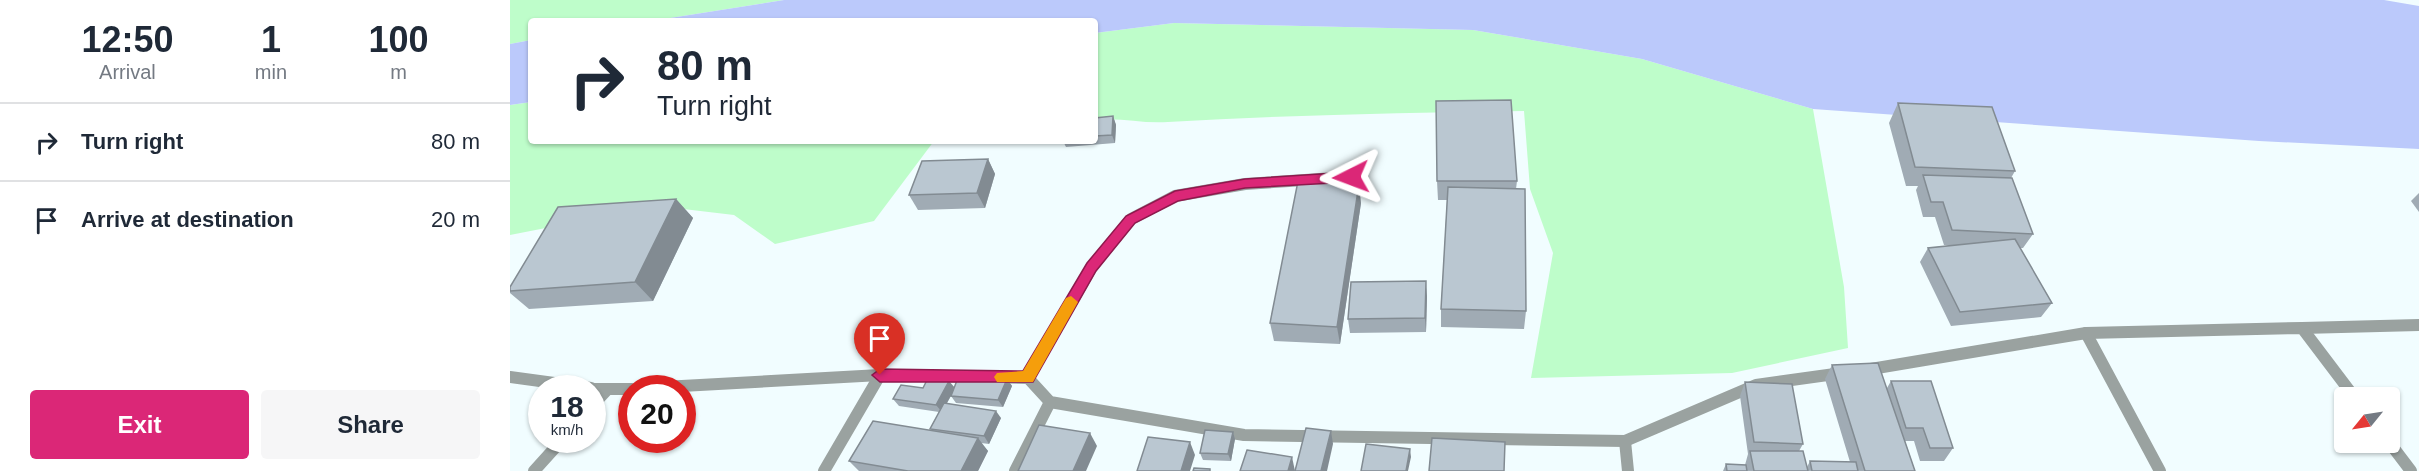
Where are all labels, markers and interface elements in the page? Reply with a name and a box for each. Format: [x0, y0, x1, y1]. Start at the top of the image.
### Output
text: 12:50 [81, 19, 173, 60]
text: 1 [261, 19, 281, 60]
text: 100 [368, 19, 429, 60]
icon: right [558, 42, 636, 120]
text: 80 m [657, 42, 753, 89]
text: Arrival [99, 61, 156, 83]
text: min [255, 61, 287, 83]
text: m [390, 61, 407, 83]
text: Turn right [657, 91, 772, 121]
icon: right [30, 126, 63, 159]
text: Turn right [81, 129, 183, 154]
text: 80 m [431, 129, 480, 154]
position arrow [1319, 145, 1383, 209]
icon: arrive [30, 204, 63, 237]
text: Arrive at destination [81, 207, 294, 232]
text: 20 m [431, 207, 480, 232]
pin [854, 313, 905, 375]
icon: arrive [863, 322, 896, 355]
speed limit sign: 20 [618, 375, 696, 453]
north arrow [2334, 387, 2400, 453]
map controls [2334, 387, 2400, 453]
button: Exit [30, 390, 249, 459]
button: Share [261, 390, 480, 459]
text: 18 [550, 390, 584, 423]
text: km/h [551, 421, 583, 438]

